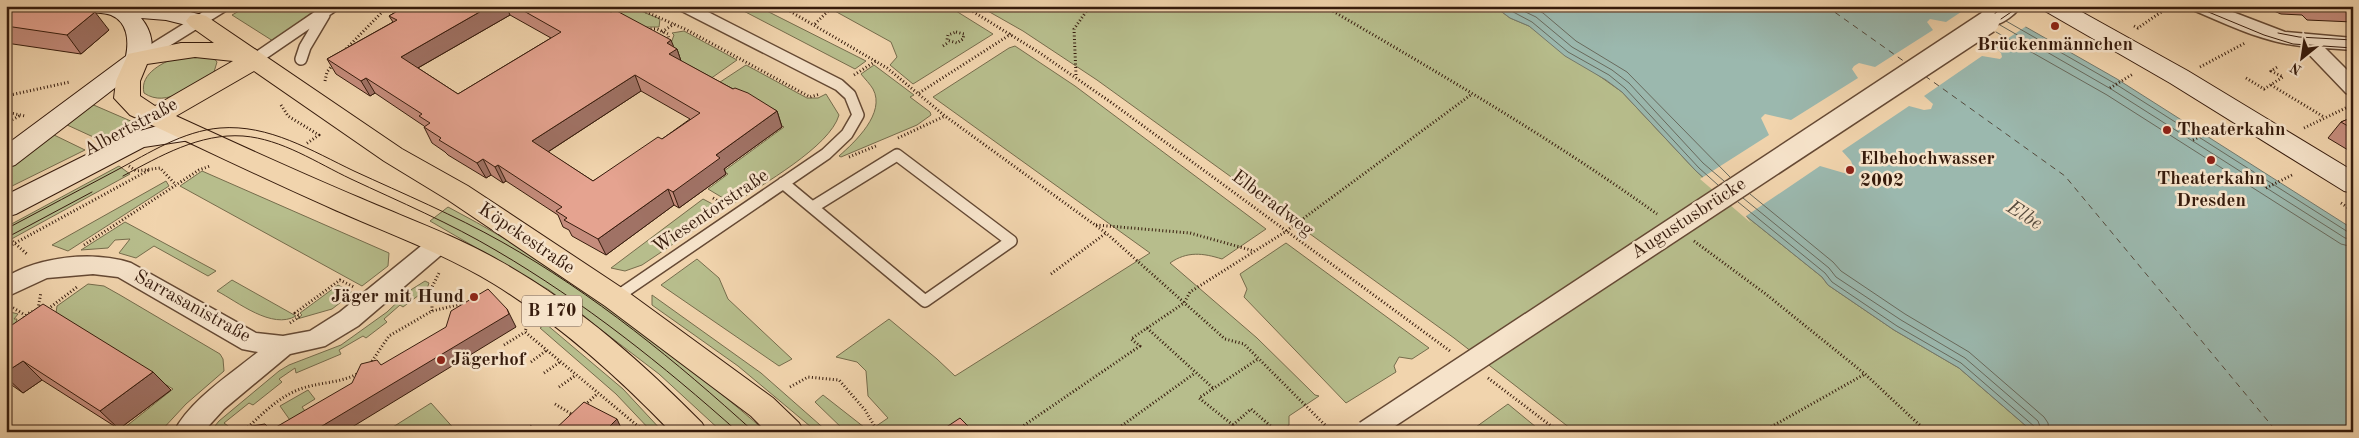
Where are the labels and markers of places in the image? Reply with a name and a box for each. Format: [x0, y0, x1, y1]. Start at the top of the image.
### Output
marker: Brückenmännchen [2049, 20, 2061, 32]
place label: Brückenmännchen [1977, 36, 2133, 55]
place label: Theaterkahn [2177, 121, 2286, 140]
marker: Theaterkahn [2161, 124, 2173, 136]
place label: Elbehochwasser 2002 [1860, 150, 1995, 191]
marker: Theaterkahn Dresden [2205, 154, 2217, 166]
marker: Elbehochwasser 2002 [1844, 164, 1856, 176]
place label: Theaterkahn Dresden [2157, 170, 2265, 211]
place label: Jäger mit Hund [331, 288, 464, 307]
marker: Jäger mit Hund [468, 291, 480, 303]
place label: Jägerhof [451, 351, 527, 370]
marker: Jägerhof [435, 354, 447, 366]

